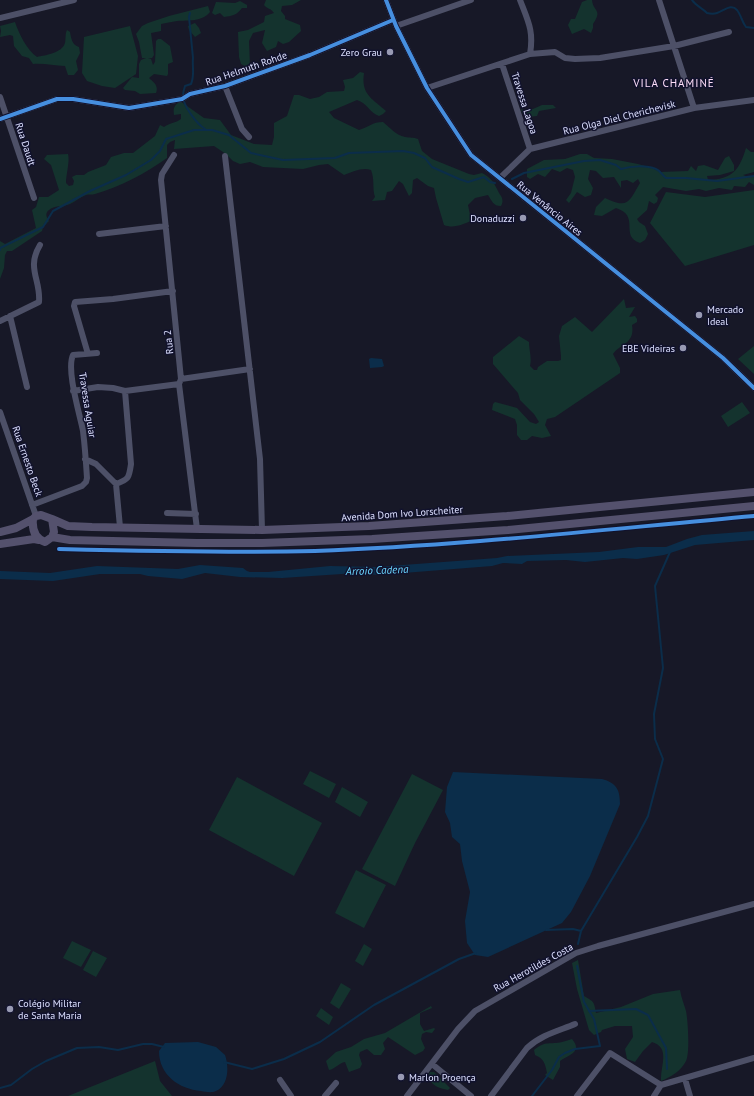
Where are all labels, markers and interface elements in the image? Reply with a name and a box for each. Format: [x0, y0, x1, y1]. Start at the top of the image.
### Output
place label: Zero Grau [341, 46, 382, 59]
marker: Zero Grau [385, 47, 395, 57]
street label: Rua Helmuth Rohde [204, 48, 289, 89]
street label: Travessa Lagoa [508, 71, 541, 136]
district label: VILA CHAMINÉ [632, 76, 715, 90]
street label: Rua Olga Diel Cherichevisk [562, 97, 677, 138]
street label: Rua Daudt [12, 121, 39, 168]
street label: Rua Venâncio Aires [514, 178, 585, 239]
place label: Donaduzzi [470, 212, 515, 225]
marker: Donaduzzi [518, 213, 528, 223]
place label: Mercado Ideal [707, 303, 744, 328]
marker: Mercado Ideal [694, 310, 704, 320]
street label: Rua 2 [161, 329, 176, 355]
place label: EBE Videiras [622, 342, 675, 355]
marker: EBE Videiras [678, 343, 688, 353]
street label: Travessa Aguiar [76, 372, 99, 439]
street label: Rua Ernesto Beck [9, 424, 46, 498]
street label: Avenida Dom Ivo Lorscheiter [341, 503, 464, 524]
water label: Arroio Cadena [344, 562, 409, 578]
street label: Rua Herotildes Costa [491, 940, 575, 995]
place label: Colégio Militar de Santa Maria [18, 997, 82, 1022]
marker: Colégio Militar de Santa Maria [5, 1004, 15, 1014]
place label: Marlon Proença [409, 1071, 476, 1084]
marker: Marlon Proença [396, 1072, 406, 1082]

